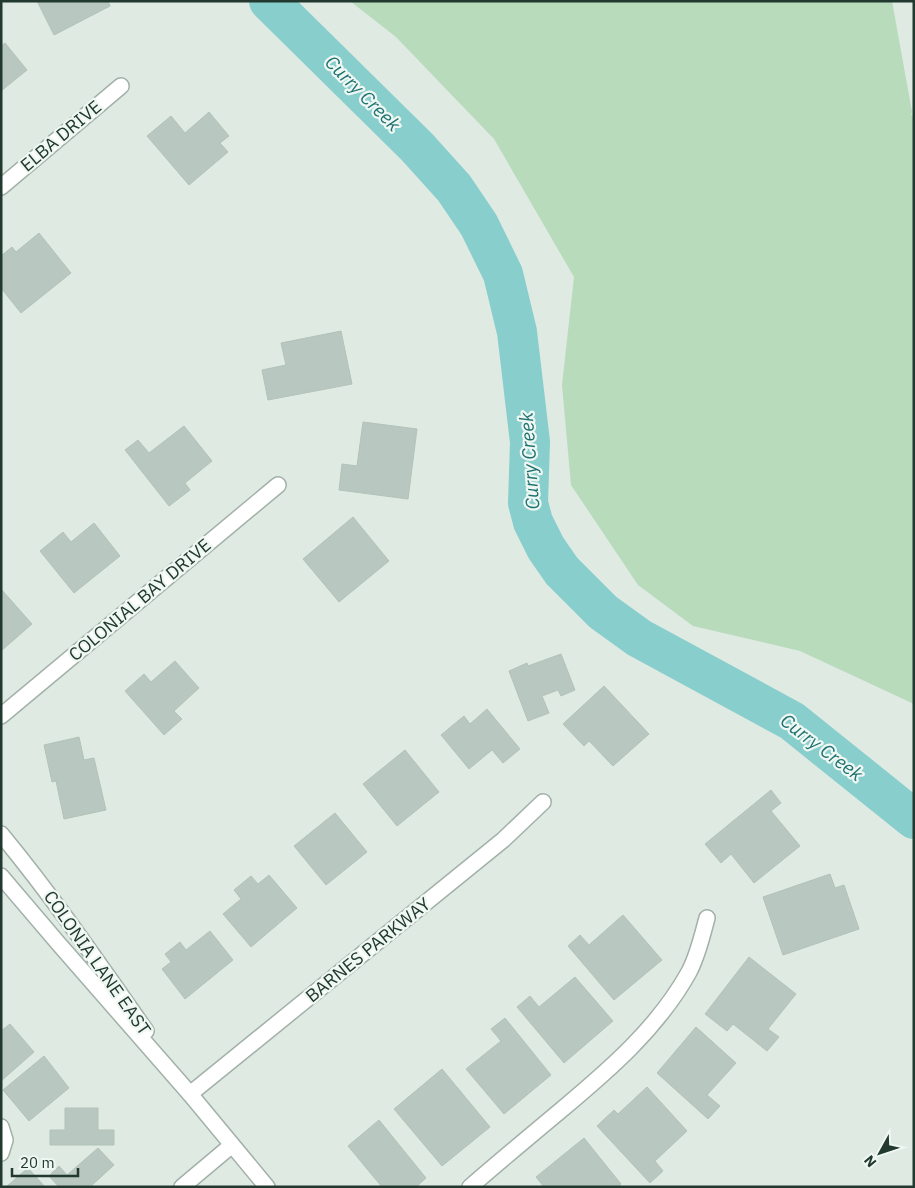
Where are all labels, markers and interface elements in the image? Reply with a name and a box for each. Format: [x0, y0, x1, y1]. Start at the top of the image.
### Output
water label: Curry Creek [320, 50, 407, 137]
street label: ELBA DRIVE [15, 95, 106, 176]
water label: Curry Creek [514, 410, 544, 510]
street label: COLONIAL BAY DRIVE [64, 533, 216, 666]
water label: Curry Creek [776, 708, 869, 787]
street label: COLONIA LANE EAST [39, 886, 156, 1040]
street label: BARNES PARKWAY [301, 892, 435, 1007]
north arrow [855, 1128, 905, 1178]
scale bar [12, 1146, 79, 1178]
text: N [860, 1152, 880, 1171]
text: 20 m [20, 1153, 55, 1172]

